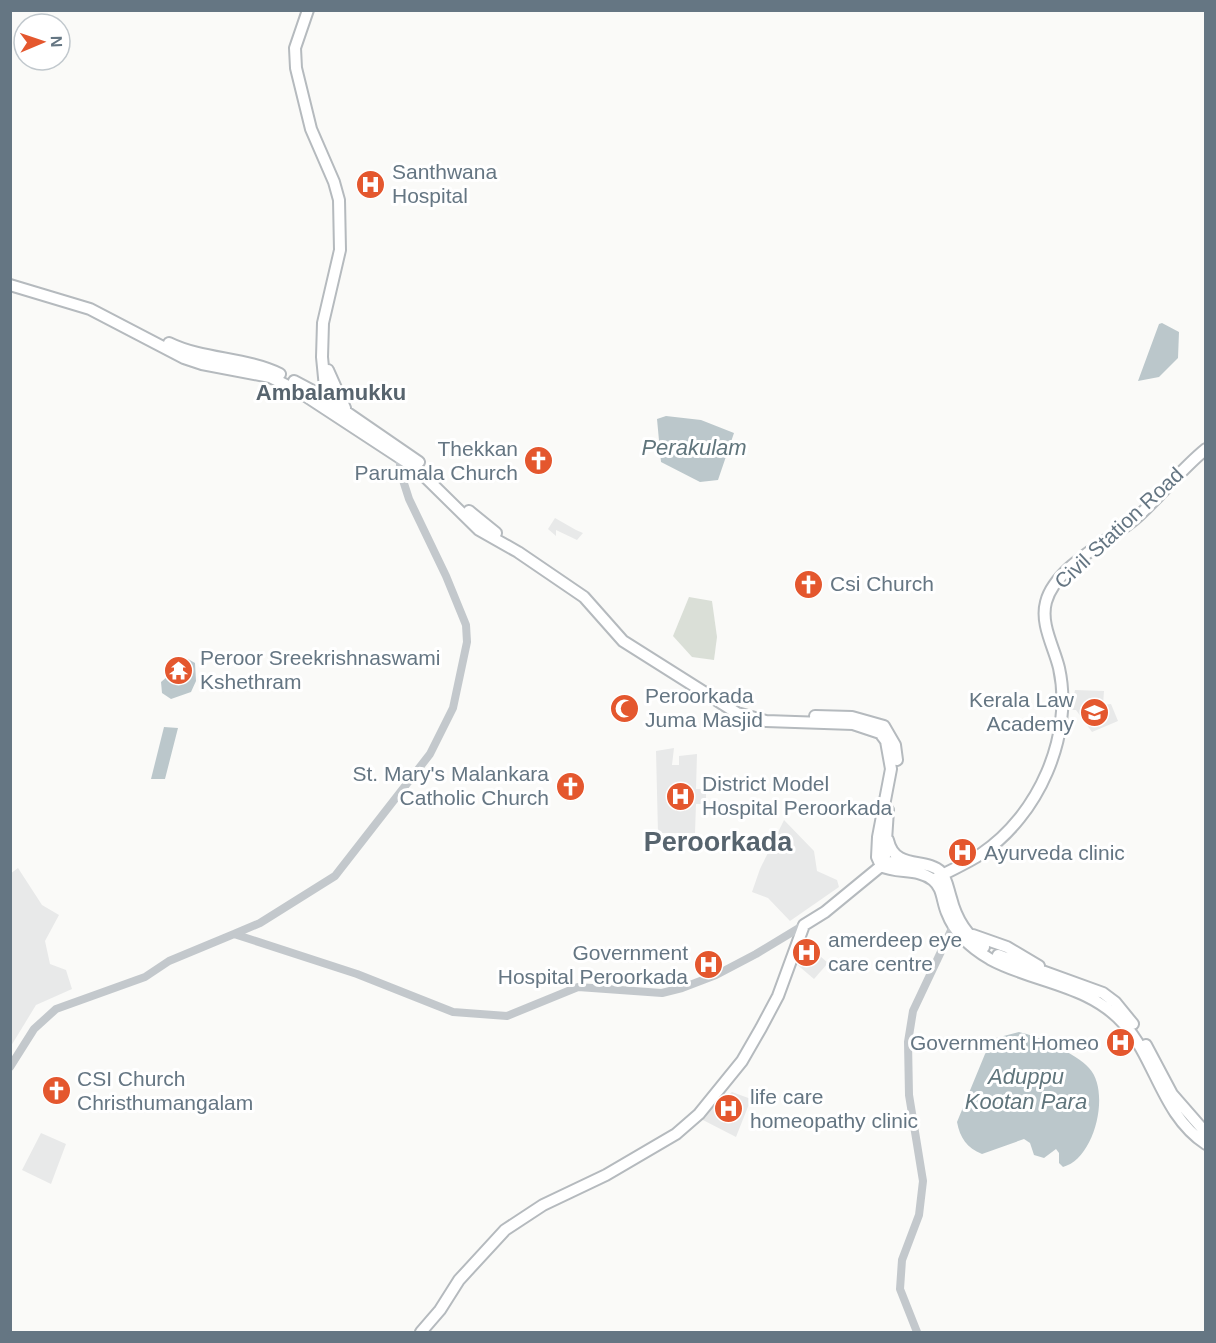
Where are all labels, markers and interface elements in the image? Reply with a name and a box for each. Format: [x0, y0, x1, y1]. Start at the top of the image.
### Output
north arrow [12, 12, 72, 72]
text: N [48, 35, 65, 48]
place label: Santhwana Hospital [392, 160, 497, 207]
hospital icon: Santhwana Hospital [355, 168, 387, 200]
district label: Ambalamukku [256, 380, 406, 405]
water label: Perakulam [641, 435, 747, 460]
place label: Thekkan Parumala Church [355, 437, 518, 484]
church icon: Thekkan Parumala Church [523, 445, 555, 477]
street label: Civil Station Road [1050, 462, 1188, 593]
church icon: Csi Church [793, 568, 825, 600]
place label: Csi Church [830, 572, 934, 595]
place label: Peroor Sreekrishnaswami Kshethram [200, 646, 440, 693]
temple icon: Peroor Sreekrishnaswami Kshethram [163, 654, 195, 686]
place label: Peroorkada Juma Masjid [645, 684, 763, 731]
place label: Kerala Law Academy [969, 688, 1075, 735]
mosque icon: Peroorkada Juma Masjid [608, 692, 640, 724]
school or university icon: Kerala Law Academy [1079, 696, 1111, 728]
place label: St. Mary's Malankara Catholic Church [352, 762, 549, 809]
church icon: St. Mary's Malankara Catholic Church [554, 770, 586, 802]
place label: District Model Hospital Peroorkada [702, 772, 893, 819]
hospital icon: District Model Hospital Peroorkada [665, 780, 697, 812]
district label: Peroorkada [644, 827, 793, 857]
hospital icon: Ayurveda clinic [947, 837, 979, 869]
place label: Ayurveda clinic [984, 841, 1125, 864]
place label: amerdeep eye care centre [828, 928, 962, 975]
hospital icon: amerdeep eye care centre [791, 936, 823, 968]
place label: Government Hospital Peroorkada [498, 941, 688, 988]
hospital icon: Government Hospital Peroorkada [693, 949, 725, 981]
hospital icon: Government Homeo [1104, 1027, 1136, 1059]
place label: Government Homeo [910, 1031, 1099, 1054]
water label: Aduppu Kootan Para [965, 1064, 1087, 1114]
place label: CSI Church Christhumangalam [77, 1067, 253, 1114]
church icon: CSI Church Christhumangalam [40, 1075, 72, 1107]
place label: life care homeopathy clinic [750, 1085, 918, 1132]
hospital icon: life care homeopathy clinic [713, 1093, 745, 1125]

